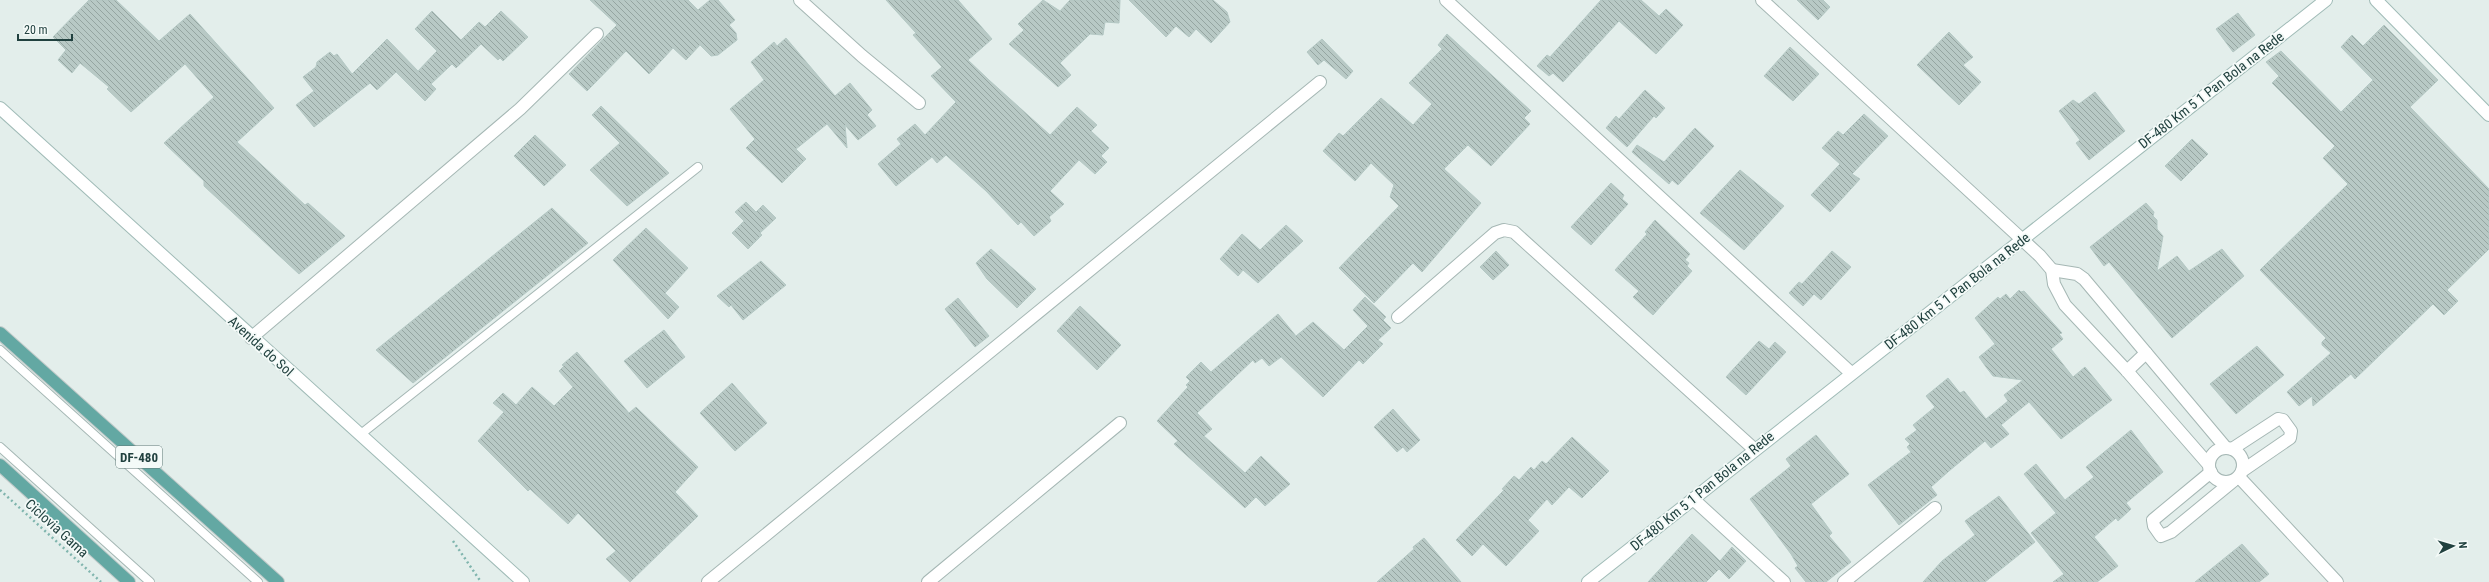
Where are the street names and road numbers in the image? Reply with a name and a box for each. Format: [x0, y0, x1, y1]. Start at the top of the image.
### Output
street label: DF-480 Km 5 1 Pan Bola na Rede [2135, 28, 2287, 152]
street label: DF-480 Km 5 1 Pan Bola na Rede [1881, 229, 2033, 353]
street label: Avenida do Sol [225, 313, 297, 379]
street label: DF-480 Km 5 1 Pan Bola na Rede [1627, 428, 1777, 554]
road number: DF-480 [116, 446, 162, 468]
street label: Ciclovia Gama [22, 496, 92, 560]

